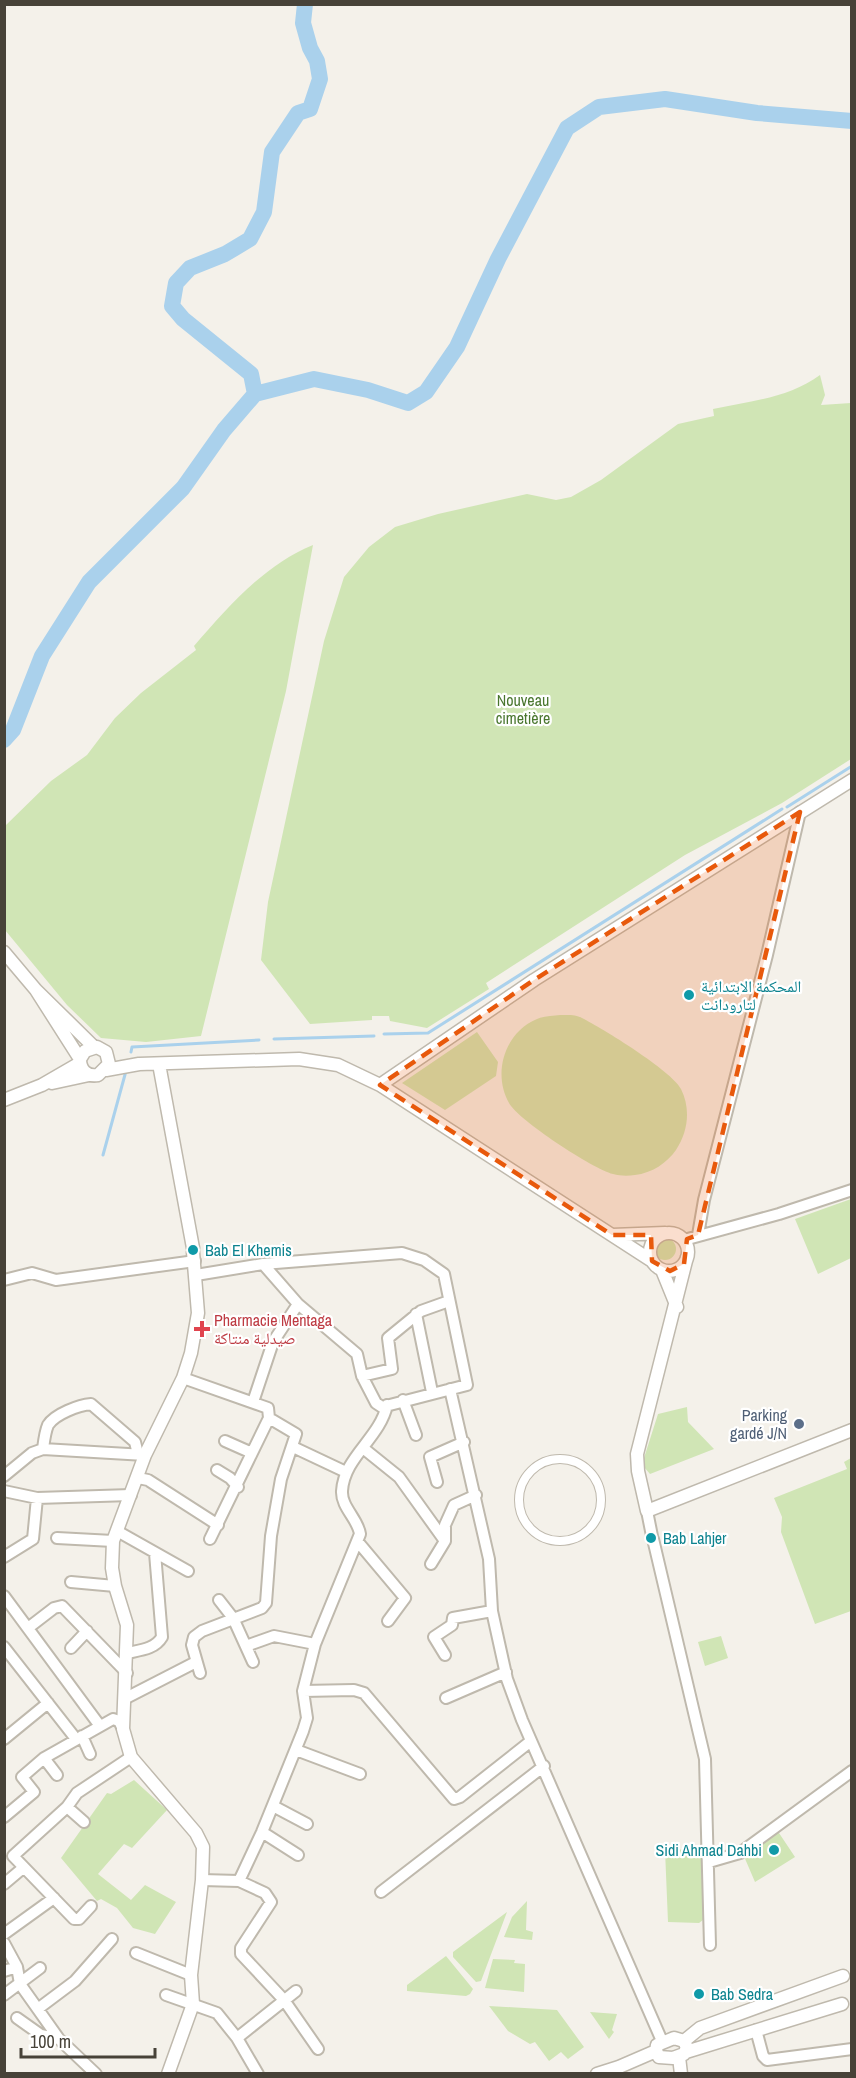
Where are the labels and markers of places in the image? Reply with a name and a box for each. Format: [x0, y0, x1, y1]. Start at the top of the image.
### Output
place label: المحكمة الابتدائية لتارودانت [701, 975, 801, 1015]
marker: المحكمة الابتدائية لتارودانت [682, 988, 696, 1002]
place label: Bab El Khemis [205, 1239, 292, 1261]
marker: Bab El Khemis [186, 1243, 200, 1257]
place label: Pharmacie Mentaga صيدلية منتاكة [214, 1309, 333, 1349]
marker: Pharmacie Mentaga صيدلية منتاكة [195, 1322, 209, 1336]
place label: Parking gardé J/N [730, 1404, 788, 1444]
marker: Parking gardé J/N [792, 1417, 806, 1431]
place label: Bab Lahjer [663, 1527, 727, 1549]
marker: Bab Lahjer [644, 1531, 658, 1545]
place label: Sidi Ahmad Dahbi [656, 1839, 762, 1861]
marker: Sidi Ahmad Dahbi [767, 1843, 781, 1857]
place label: Bab Sedra [711, 1983, 774, 2005]
marker: Bab Sedra [692, 1987, 706, 2001]

